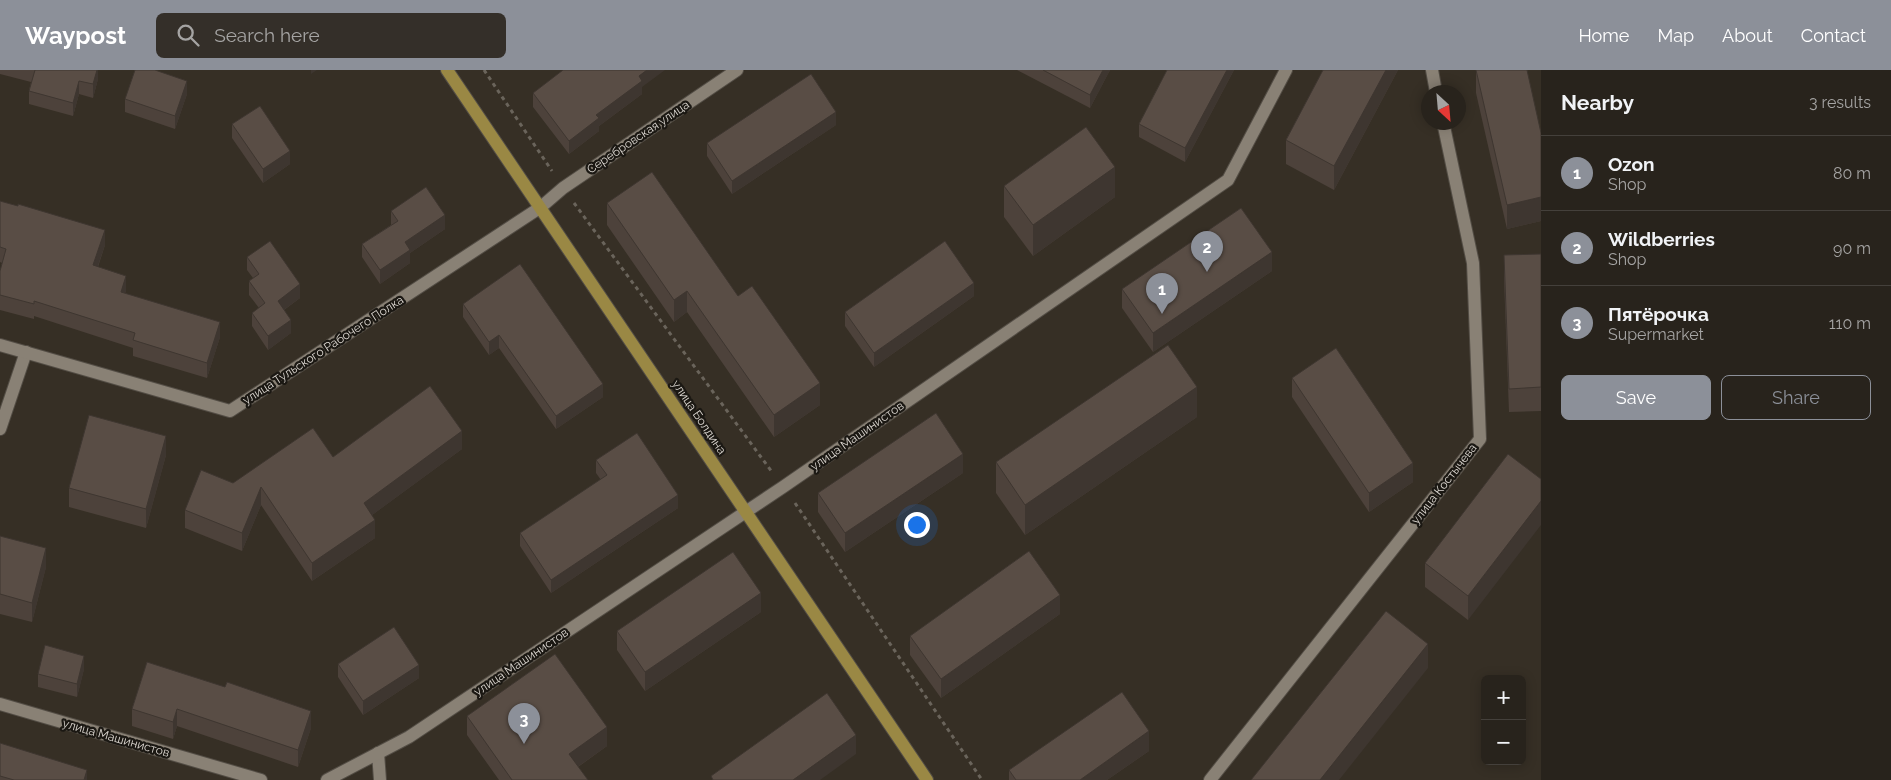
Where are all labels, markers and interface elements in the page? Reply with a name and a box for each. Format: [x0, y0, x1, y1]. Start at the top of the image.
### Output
search box [156, 13, 506, 58]
text: Waypost [25, 21, 126, 50]
icon: search [174, 21, 202, 49]
text: Search here [214, 24, 320, 46]
text: Home [1578, 25, 1629, 46]
text: Map [1657, 25, 1694, 46]
text: About [1722, 25, 1773, 46]
text: Contact [1801, 25, 1866, 46]
north arrow [1421, 85, 1466, 130]
text: Nearby [1561, 90, 1634, 115]
text: 3 results [1809, 93, 1871, 112]
street label: Серебровская улица [584, 98, 692, 176]
text: Ozon [1608, 153, 1655, 175]
text: 1 [1573, 164, 1581, 183]
text: 80 m [1833, 164, 1871, 183]
text: Shop [1608, 175, 1646, 194]
text: Wildberries [1608, 228, 1715, 250]
pin: 2 [1191, 231, 1223, 272]
text: 2 [1572, 239, 1582, 258]
text: 90 m [1833, 239, 1871, 258]
text: Shop [1608, 250, 1646, 269]
pin: 1 [1146, 273, 1178, 314]
street label: улица Тульского Рабочего Полка [240, 293, 406, 407]
text: Пятёрочка [1608, 303, 1709, 325]
text: 3 [1573, 314, 1581, 333]
text: 110 m [1829, 314, 1871, 333]
text: Supermarket [1608, 325, 1704, 344]
button: Save [1561, 375, 1711, 420]
button: Share [1721, 375, 1871, 420]
street label: улица Болдина [669, 377, 729, 457]
street label: улица Машинистов [808, 399, 906, 473]
street label: улица Костычева [1408, 441, 1480, 527]
your location [904, 512, 930, 538]
street label: улица Машинистов [471, 625, 571, 699]
map controls [1481, 675, 1526, 765]
button: + [1481, 675, 1526, 720]
pin: 3 [508, 703, 540, 744]
street label: улица Машинистов [61, 716, 171, 760]
button: − [1481, 720, 1526, 765]

